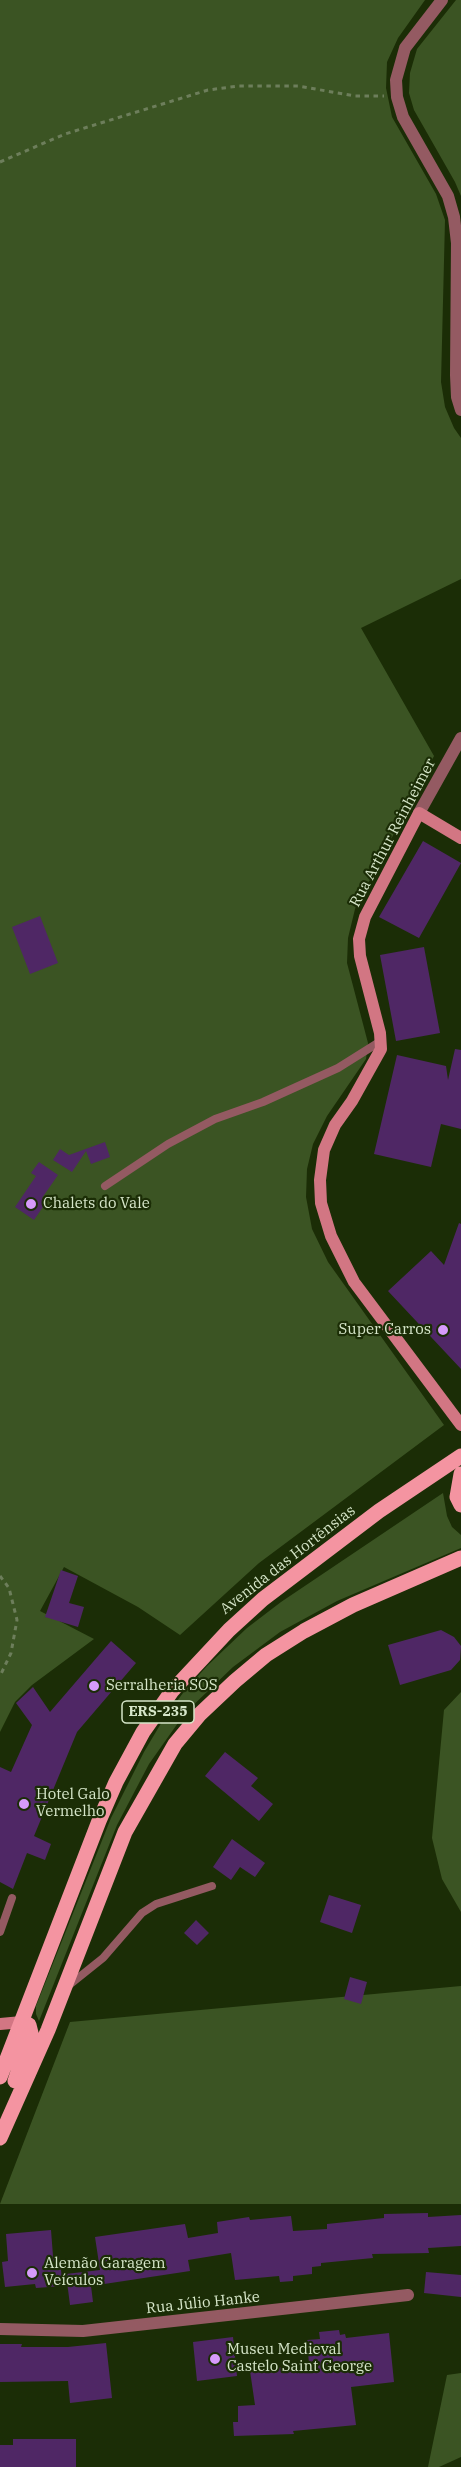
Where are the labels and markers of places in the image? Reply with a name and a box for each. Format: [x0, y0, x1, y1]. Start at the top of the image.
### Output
place label: Chalets do Vale [43, 1195, 150, 1213]
marker: Chalets do Vale [24, 1197, 38, 1211]
place label: Super Carros [339, 1321, 431, 1339]
marker: Super Carros [436, 1323, 450, 1337]
place label: Serralheria SOS [106, 1677, 218, 1695]
marker: Serralheria SOS [87, 1679, 101, 1693]
place label: Hotel Galo Vermelho [36, 1786, 110, 1821]
marker: Hotel Galo Vermelho [17, 1797, 31, 1811]
place label: Alemão Garagem Veículos [44, 2255, 165, 2290]
marker: Alemão Garagem Veículos [25, 2266, 39, 2280]
place label: Museu Medieval Castelo Saint George [227, 2341, 372, 2376]
marker: Museu Medieval Castelo Saint George [208, 2352, 222, 2366]

